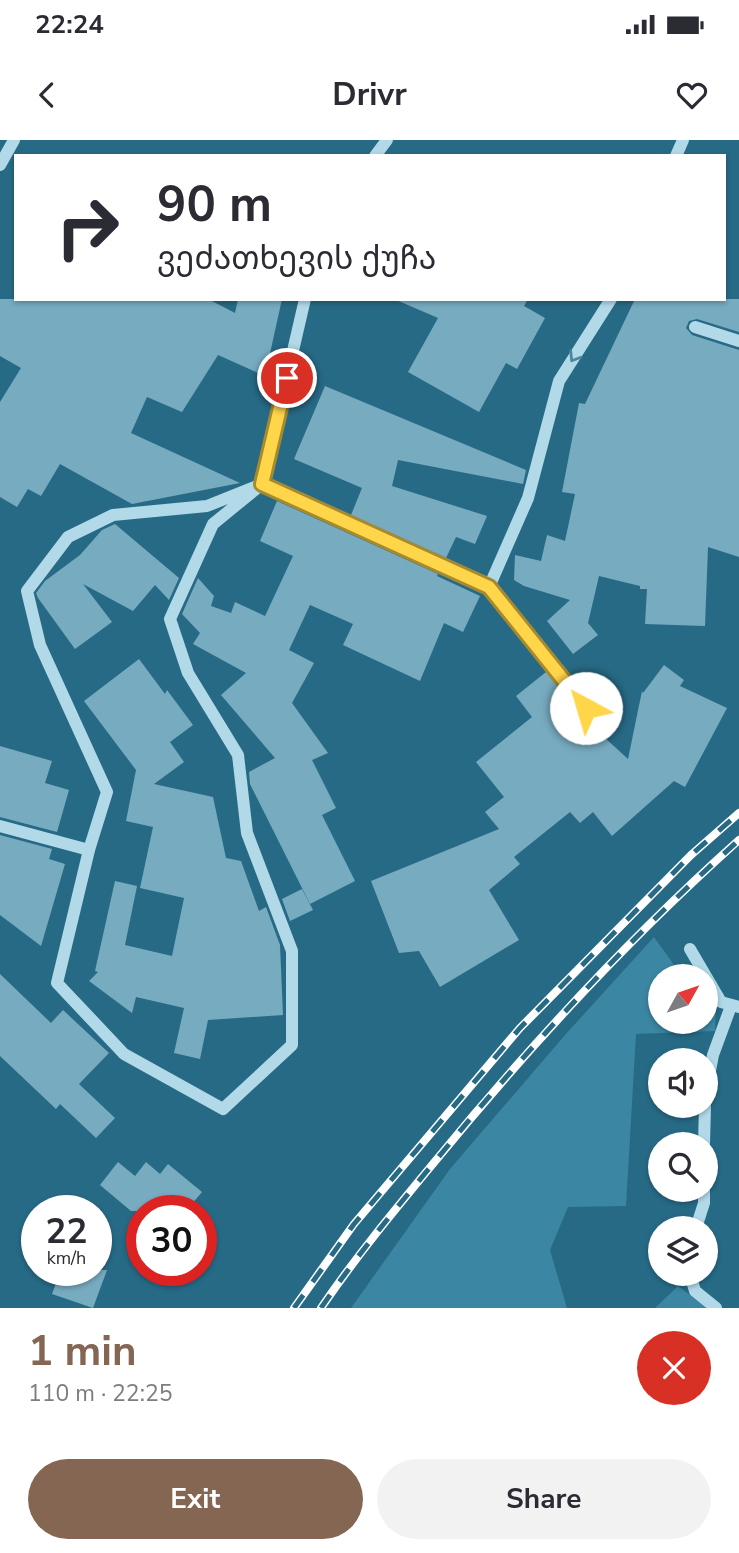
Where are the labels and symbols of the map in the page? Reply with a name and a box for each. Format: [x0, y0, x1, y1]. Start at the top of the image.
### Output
pin [257, 348, 317, 408]
one-way arrow [570, 350, 583, 363]
position arrow [549, 671, 623, 745]
north arrow [648, 964, 718, 1034]
speed limit sign: 30 [126, 1195, 217, 1286]

